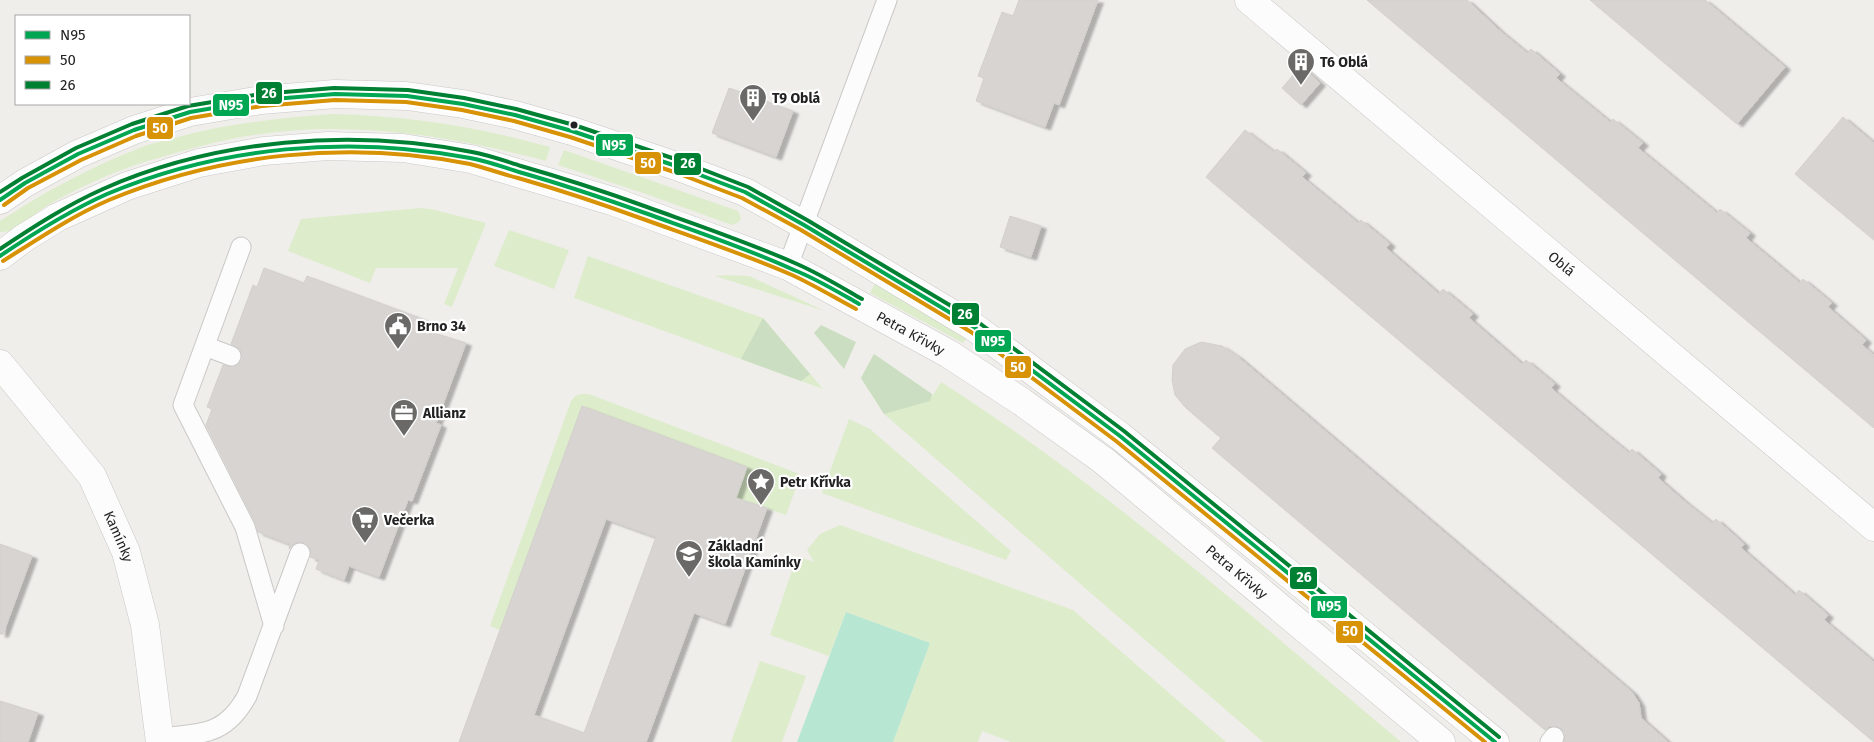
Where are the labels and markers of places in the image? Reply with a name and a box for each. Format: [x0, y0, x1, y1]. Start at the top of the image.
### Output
building icon: T6 Oblá [1286, 47, 1316, 86]
place label: T6 Oblá [1320, 54, 1368, 71]
building icon: T9 Oblá [738, 83, 768, 122]
place label: T9 Oblá [772, 90, 821, 107]
unlabelled marker [569, 120, 579, 130]
public building icon: Brno 34 [383, 311, 413, 350]
place label: Brno 34 [417, 318, 466, 335]
office icon: Allianz [389, 398, 419, 437]
place label: Allianz [422, 405, 466, 422]
place icon: Petr Křívka [746, 467, 776, 506]
place label: Petr Křívka [780, 474, 851, 491]
supermarket icon: Večerka [350, 505, 380, 544]
place label: Večerka [383, 512, 435, 529]
place label: Základní škola Kamínky [708, 538, 802, 571]
school or university icon: Základní škola Kamínky [674, 539, 704, 578]

